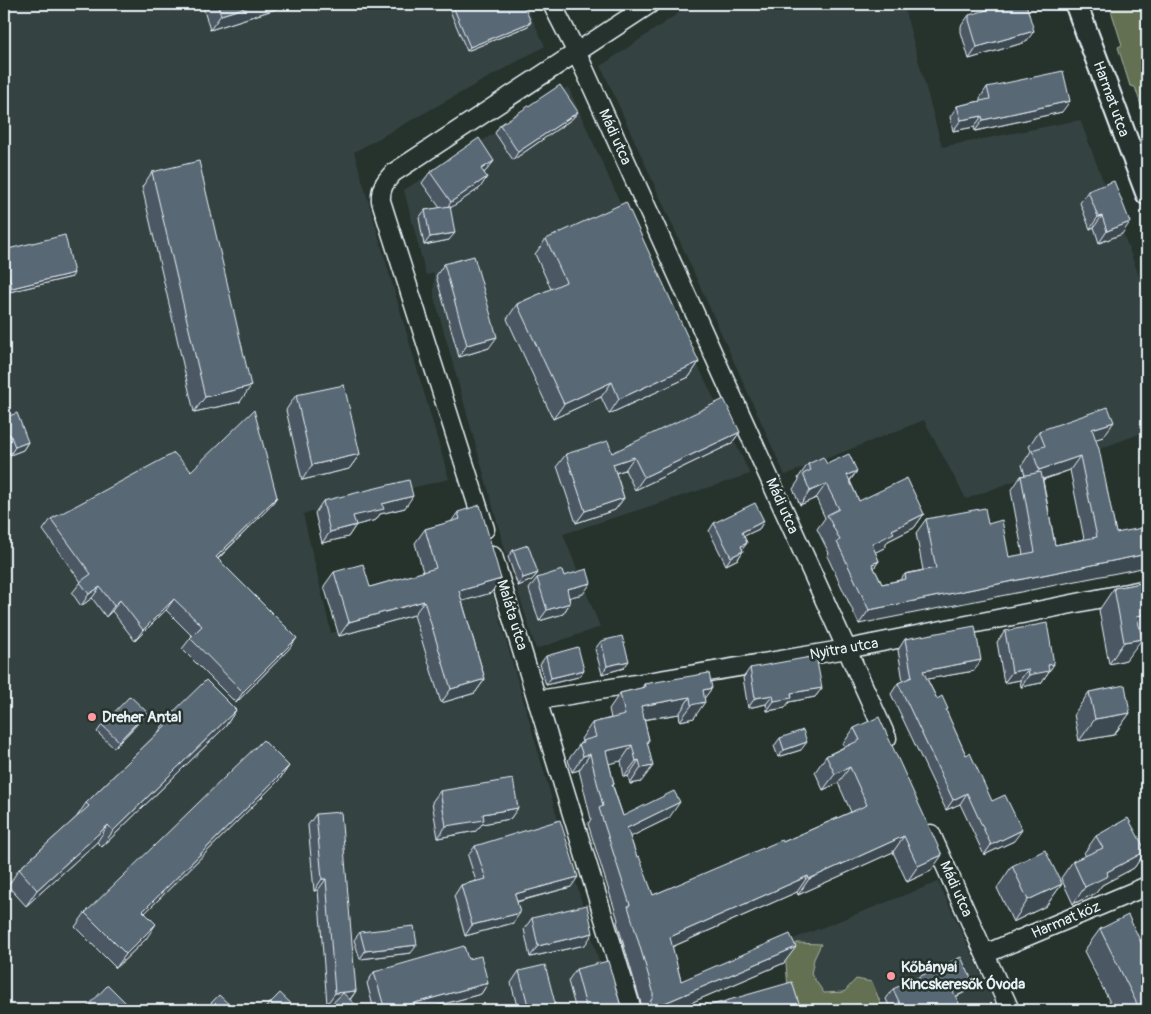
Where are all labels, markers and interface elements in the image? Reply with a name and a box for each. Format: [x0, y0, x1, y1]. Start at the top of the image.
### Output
street label: Harmat utca [1089, 59, 1133, 139]
street label: Mádi utca [594, 106, 636, 168]
street label: Mádi utca [761, 475, 803, 537]
street label: Maláta utca [492, 577, 532, 653]
street label: Nyitra utca [808, 634, 880, 664]
place label: Dreher Antal [102, 708, 182, 727]
marker: Dreher Antal [86, 711, 98, 723]
street label: Mádi utca [935, 858, 977, 920]
street label: Harmat köz [1029, 897, 1104, 943]
place label: Kőbányai Kincskeresők Óvoda [901, 958, 1025, 994]
marker: Kőbányai Kincskeresők Óvoda [885, 970, 897, 982]

